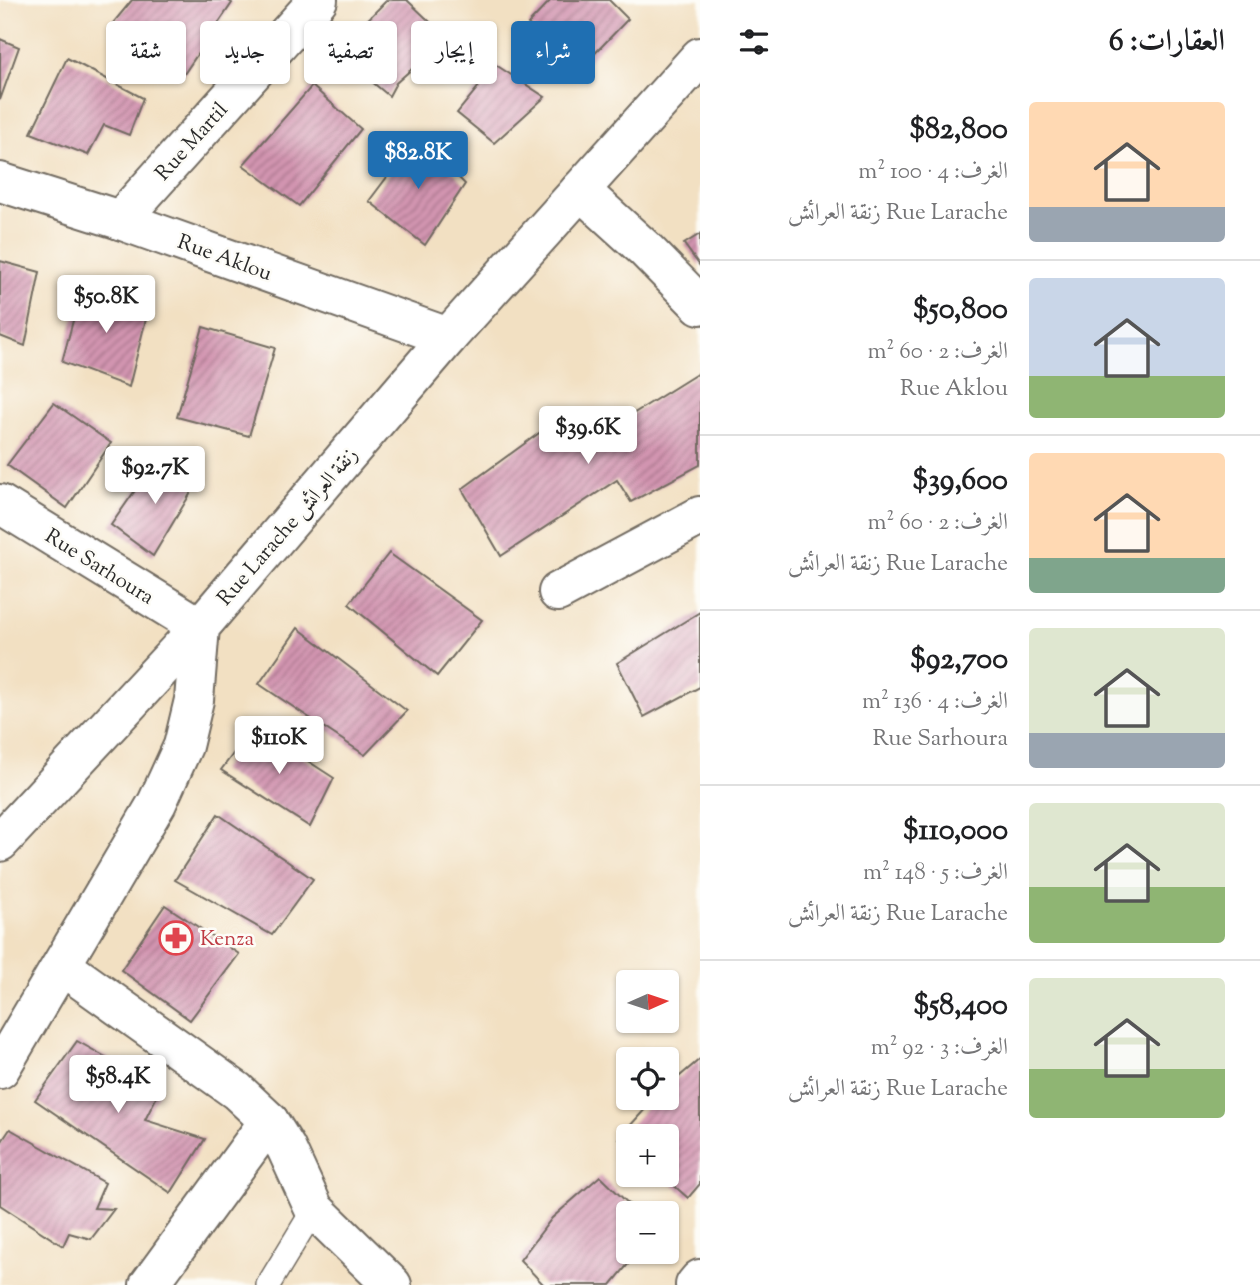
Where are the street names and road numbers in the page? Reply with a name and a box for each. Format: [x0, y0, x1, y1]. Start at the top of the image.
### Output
street label: Rue Martil [149, 96, 236, 188]
street label: Rue Aklou [173, 228, 276, 290]
street label: Rue Larache زنقة العرائش [211, 442, 366, 613]
street label: Rue Sarhoura [39, 522, 160, 613]

